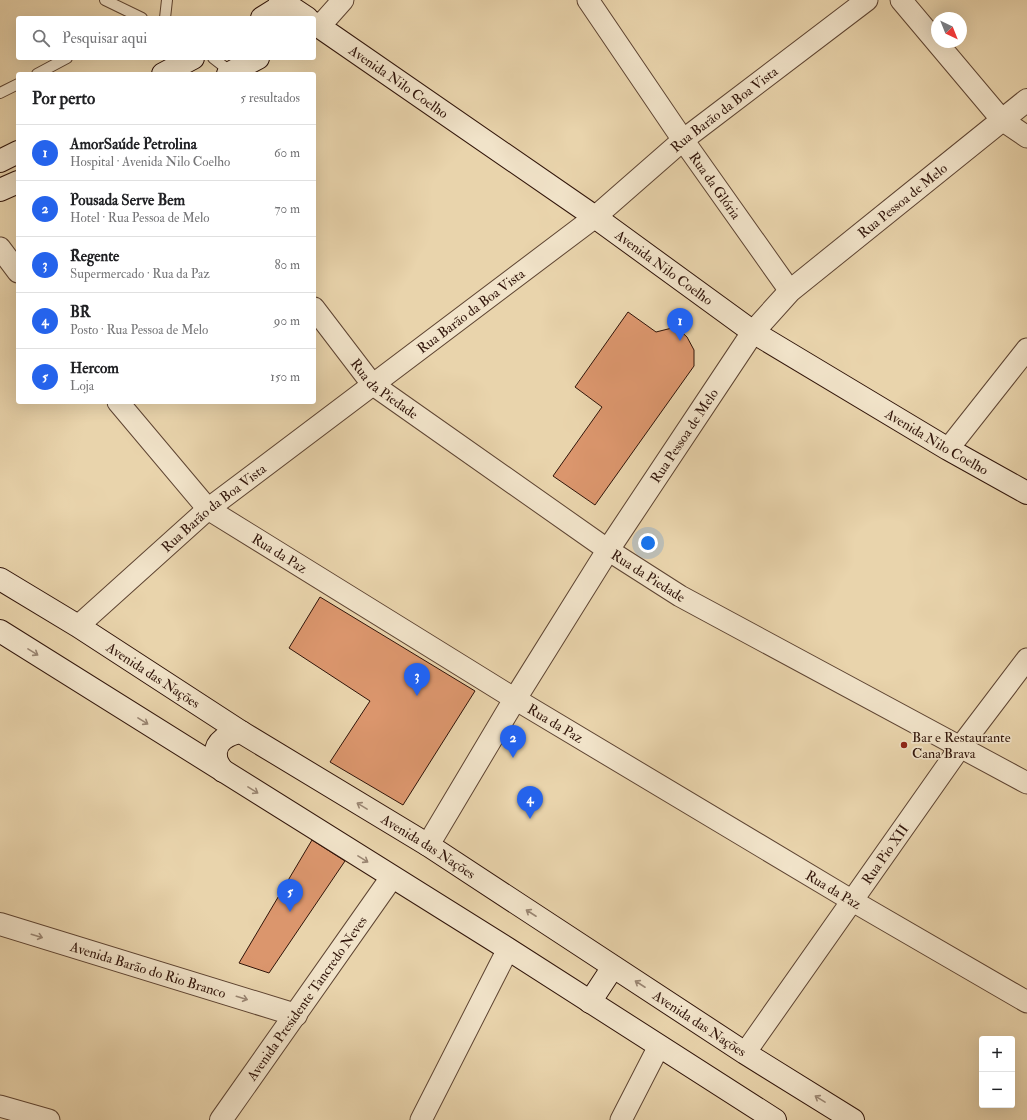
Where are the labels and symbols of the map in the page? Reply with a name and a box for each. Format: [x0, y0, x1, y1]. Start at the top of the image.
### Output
north arrow [931, 12, 967, 48]
street label: Avenida Nilo Coelho [345, 41, 452, 122]
street label: Rua Barão da Boa Vista [667, 62, 781, 156]
street label: Rua da Glória [686, 149, 745, 223]
street label: Rua Pessoa de Melo [854, 159, 951, 241]
street label: Avenida Nilo Coelho [611, 226, 717, 309]
street label: Rua Barão da Boa Vista [414, 265, 528, 357]
pin: 1 [667, 308, 693, 341]
street label: Rua da Piedade [347, 355, 422, 422]
street label: Rua Pessoa de Melo [647, 385, 722, 486]
street label: Avenida Nilo Coelho [881, 404, 992, 479]
street label: Rua Barão da Boa Vista [158, 460, 269, 556]
street label: Rua da Paz [249, 530, 311, 577]
your location [638, 533, 658, 553]
street label: Rua da Piedade [608, 546, 688, 606]
street label: Avenida das Nações [103, 638, 204, 712]
one-way arrow [27, 648, 38, 656]
pin: 3 [404, 663, 430, 696]
street label: Rua da Paz [525, 700, 587, 746]
one-way arrow [137, 717, 148, 725]
pin: 2 [500, 725, 526, 758]
place label: Bar e Restaurante Cana Brava [912, 729, 1011, 762]
marker: Bar e Restaurante Cana Brava [899, 740, 909, 750]
one-way arrow [247, 786, 258, 794]
pin: 4 [517, 786, 543, 819]
one-way arrow [356, 801, 368, 809]
street label: Avenida das Nações [377, 810, 479, 882]
street label: Rua Pio XII [858, 821, 912, 888]
one-way arrow [357, 855, 368, 863]
street label: Rua da Paz [803, 866, 865, 913]
pin: 5 [277, 879, 303, 912]
one-way arrow [526, 909, 537, 917]
street label: Avenida Presidente Tancredo Neves [242, 912, 371, 1085]
one-way arrow [31, 933, 44, 940]
street label: Avenida Barão do Rio Branco [67, 937, 228, 1002]
one-way arrow [634, 980, 645, 988]
street label: Avenida das Nações [649, 986, 750, 1060]
one-way arrow [235, 995, 248, 1002]
one-way arrow [814, 1095, 826, 1103]

